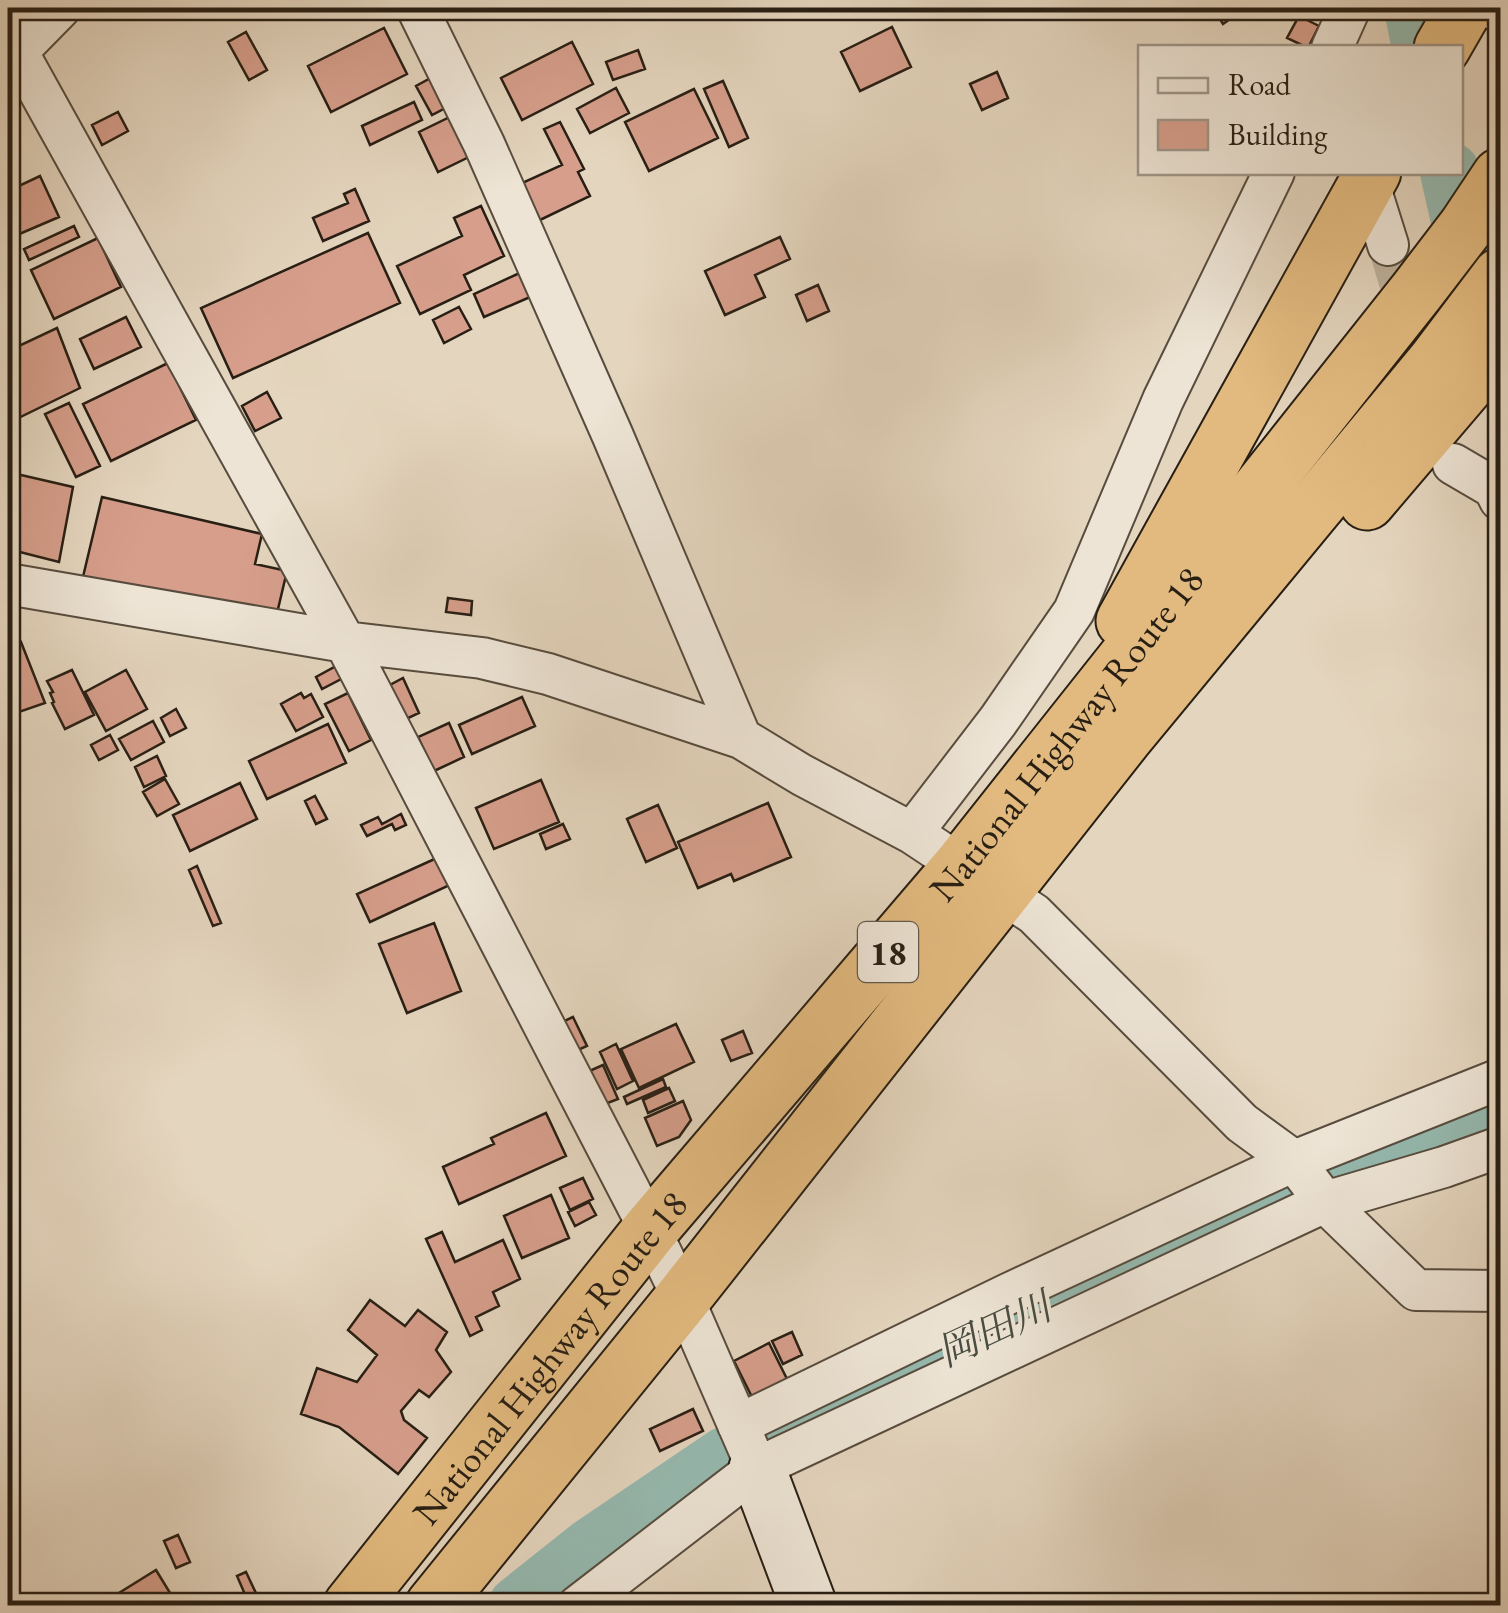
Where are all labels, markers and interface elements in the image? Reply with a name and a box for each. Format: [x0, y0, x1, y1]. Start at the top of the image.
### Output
legend [1138, 45, 1463, 175]
text: Road [1228, 65, 1292, 104]
text: Building [1228, 115, 1328, 154]
street label: National Highway Route 18 [918, 556, 1214, 911]
road number: 18 [858, 922, 918, 982]
street label: National Highway Route 18 [401, 1180, 698, 1534]
water label: 岡田川 [929, 1278, 1063, 1378]

